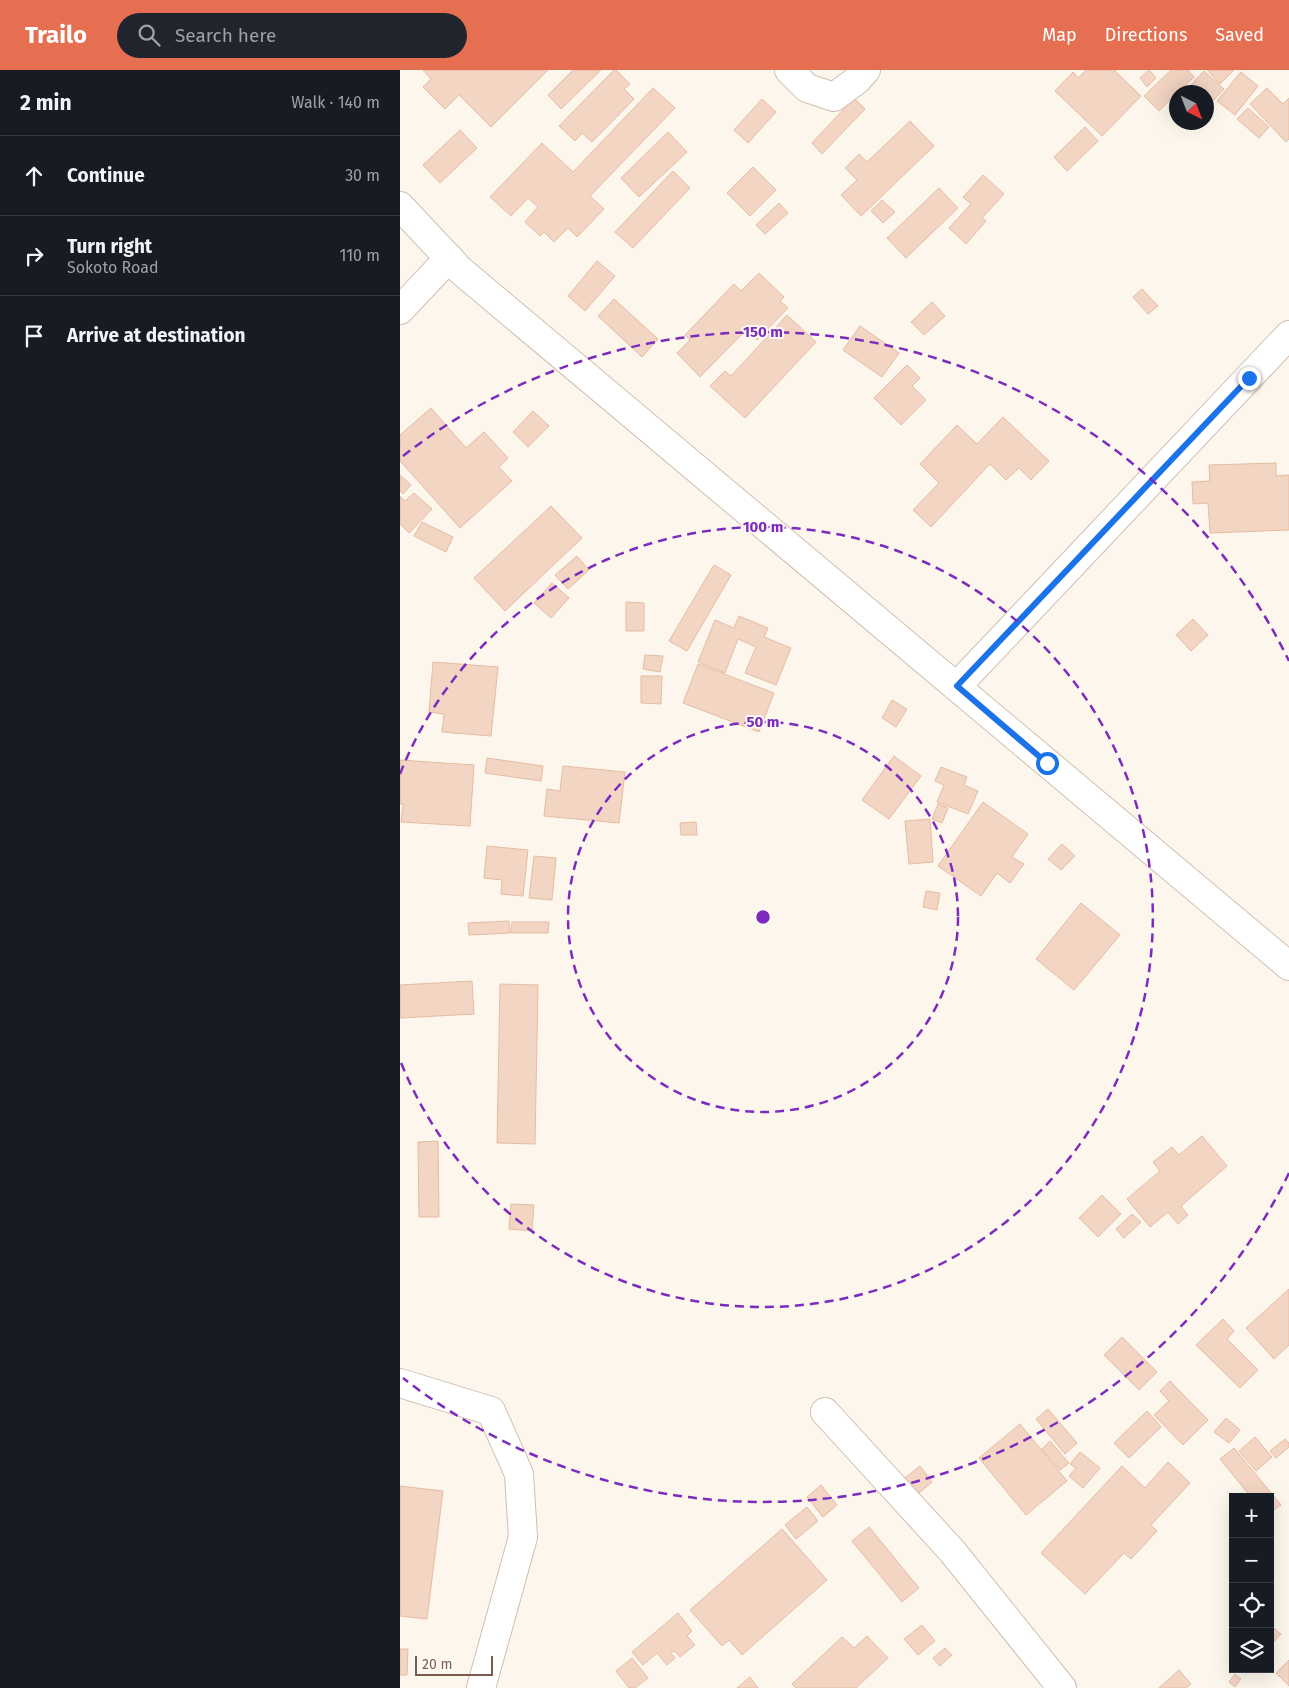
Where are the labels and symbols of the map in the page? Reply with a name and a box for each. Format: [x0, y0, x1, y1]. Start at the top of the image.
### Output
north arrow [1169, 85, 1214, 130]
text: 150 m [743, 323, 783, 341]
route end [1238, 367, 1261, 390]
text: 100 m [743, 518, 783, 536]
text: 50 m [746, 713, 780, 731]
route start [1036, 752, 1059, 775]
centre of rings [754, 908, 772, 926]
scale bar [415, 1653, 492, 1676]

